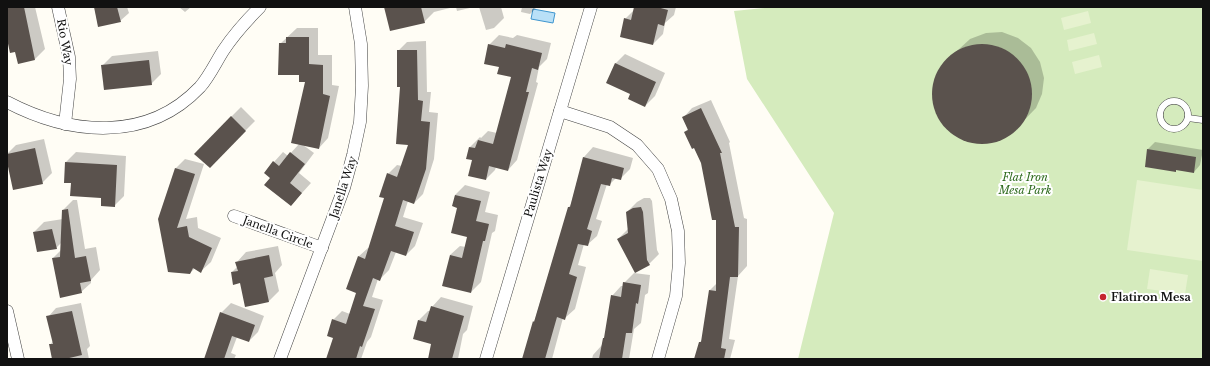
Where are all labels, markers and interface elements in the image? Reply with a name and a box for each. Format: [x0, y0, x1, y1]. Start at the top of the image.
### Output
street label: Rio Way [54, 18, 76, 66]
street label: Paulista Way [521, 147, 555, 219]
street label: Janella Way [326, 154, 360, 222]
park label: Flat Iron Mesa Park [998, 170, 1052, 197]
street label: Janella Circle [239, 212, 315, 251]
place label: Flatiron Mesa [1111, 290, 1191, 304]
marker: Flatiron Mesa [1098, 292, 1108, 302]

